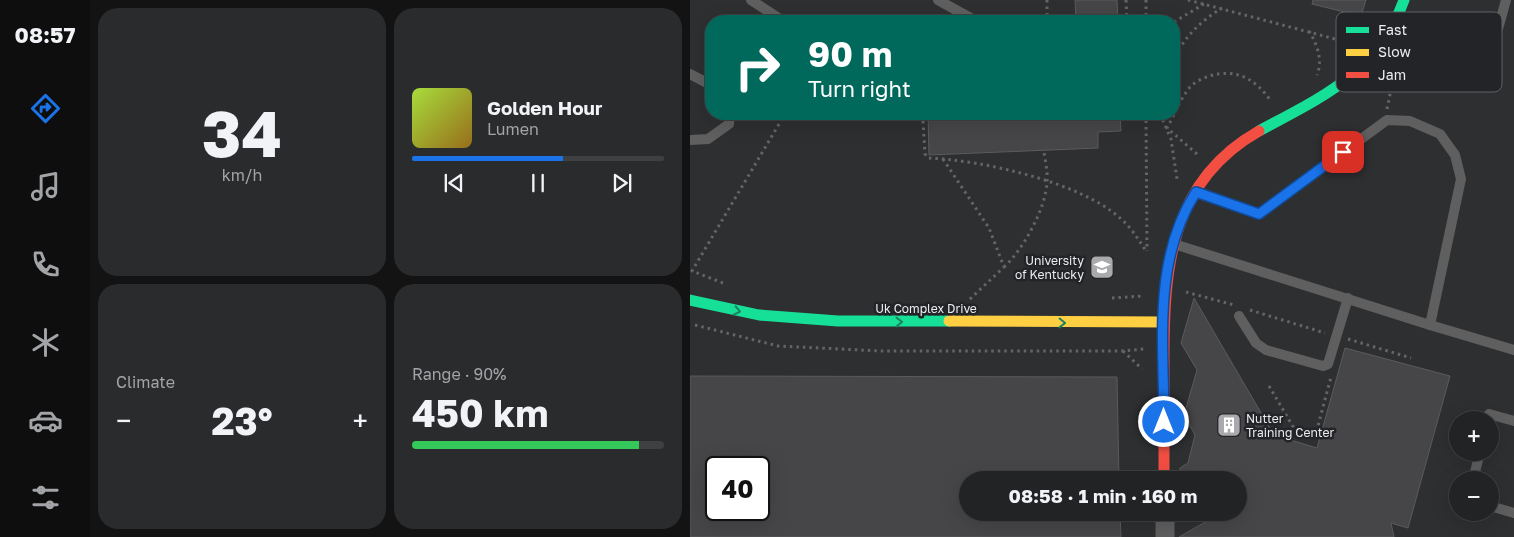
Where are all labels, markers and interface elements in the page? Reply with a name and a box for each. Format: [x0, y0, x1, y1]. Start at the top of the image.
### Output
legend [1336, 12, 1502, 92]
text: 08:57 [15, 21, 75, 48]
text: Fast [1378, 21, 1407, 38]
text: 90 m [808, 33, 892, 75]
icon: right [725, 35, 790, 100]
text: Slow [1378, 43, 1411, 60]
text: Jam [1378, 66, 1406, 83]
text: Turn right [808, 75, 911, 102]
icon: directions [28, 91, 63, 126]
text: 34 [202, 93, 282, 171]
text: Golden Hour [487, 96, 602, 119]
text: Lumen [487, 119, 539, 139]
pin [1322, 131, 1364, 173]
icon: arrive [1329, 138, 1357, 166]
text: km/h [222, 165, 262, 185]
icon: music [28, 169, 63, 204]
icon: previous [440, 169, 468, 197]
icon: pause [524, 169, 552, 197]
icon: next [608, 169, 636, 197]
icon: phone [28, 247, 63, 282]
place label: University of Kentucky [1015, 253, 1084, 282]
school or university icon: University of Kentucky [1089, 254, 1115, 280]
street label: Uk Complex Drive [875, 301, 977, 316]
one-way arrow [733, 305, 742, 315]
one-way arrow [896, 317, 903, 327]
one-way arrow [1058, 318, 1066, 328]
icon: climate [28, 325, 63, 360]
text: Range · 90% [412, 364, 507, 384]
text: Climate [116, 372, 175, 392]
text: 450 km [412, 390, 548, 435]
position arrow [1137, 395, 1189, 447]
text: 23° [211, 398, 273, 443]
icon: car [28, 403, 63, 438]
text: − [116, 404, 131, 437]
text: + [353, 404, 368, 437]
place label: Nutter Training Center [1246, 411, 1334, 440]
map controls [1449, 411, 1499, 521]
button: + [1449, 411, 1499, 461]
building icon: Nutter Training Center [1216, 412, 1242, 438]
speed limit sign: 40 [705, 456, 770, 521]
button: − [1449, 471, 1499, 521]
icon: filters [28, 480, 63, 515]
text: 08:58 · 1 min · 160 m [1009, 484, 1197, 507]

